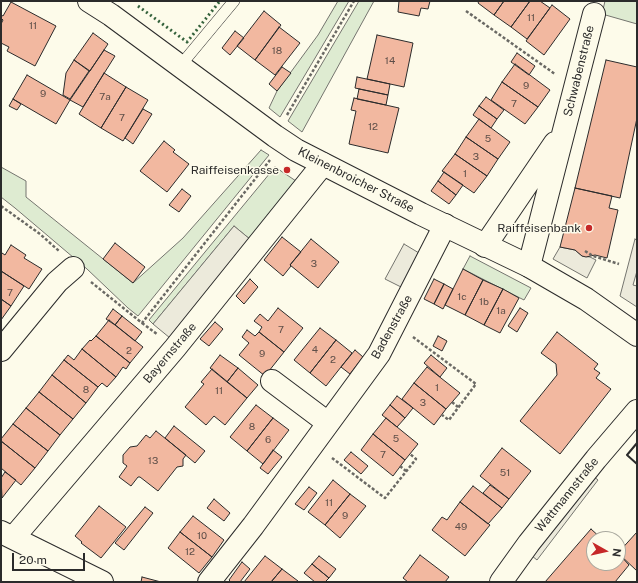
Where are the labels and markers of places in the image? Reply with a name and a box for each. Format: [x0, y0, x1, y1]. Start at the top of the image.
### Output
place label: Raiffeisenkasse [191, 163, 279, 177]
marker: Raiffeisenkasse [282, 165, 292, 175]
place label: Raiffeisenbank [497, 221, 581, 235]
marker: Raiffeisenbank [584, 223, 594, 233]

